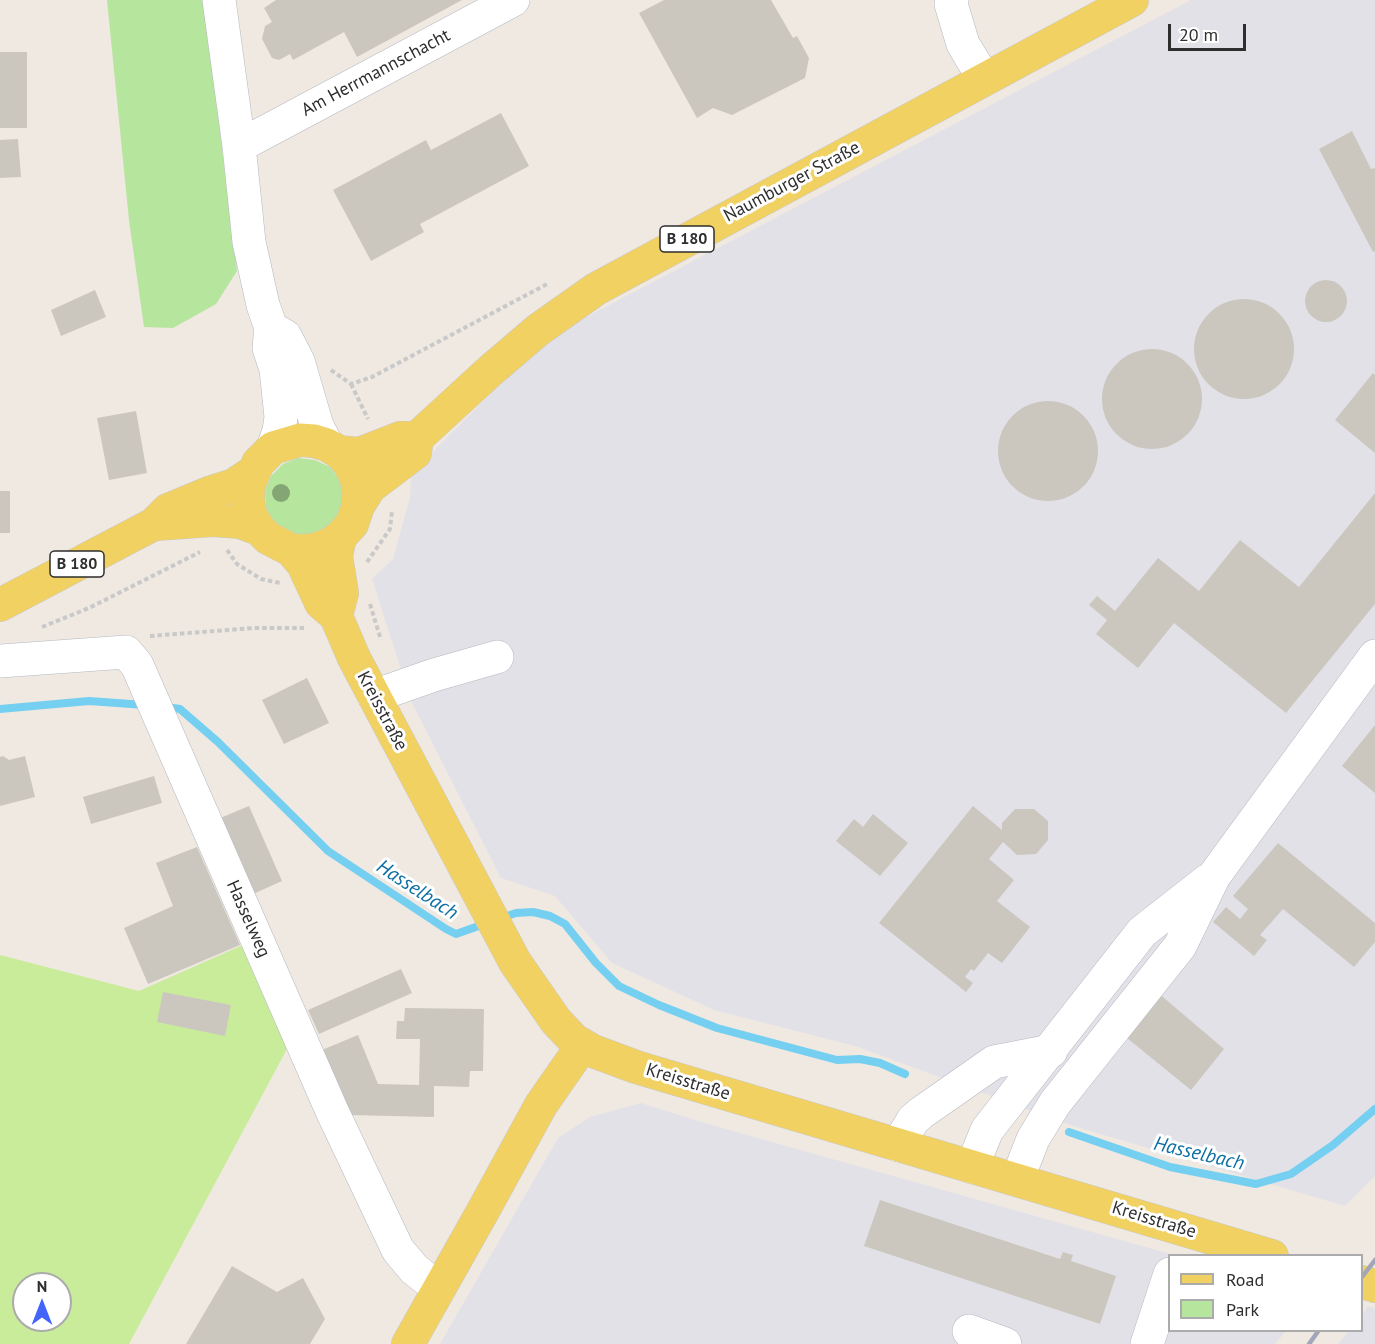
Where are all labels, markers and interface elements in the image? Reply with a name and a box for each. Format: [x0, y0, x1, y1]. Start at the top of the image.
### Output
scale bar [1171, 12, 1249, 50]
text: 20 m [1179, 23, 1218, 46]
street label: Am Herrmannschacht [298, 25, 454, 121]
street label: Naumburger Straße [720, 137, 864, 227]
road number: B 180 [660, 226, 714, 252]
road number: B 180 [50, 551, 104, 577]
street label: Kreisstraße [352, 668, 412, 754]
water label: Hasselbach [372, 855, 462, 925]
street label: Hasselweg [221, 877, 275, 961]
street label: Kreisstraße [643, 1059, 733, 1105]
water label: Hasselbach [1151, 1132, 1247, 1176]
street label: Kreisstraße [1109, 1197, 1199, 1243]
legend [1168, 1254, 1363, 1332]
text: Road [1226, 1268, 1264, 1291]
north arrow [12, 1272, 72, 1332]
text: N [37, 1276, 47, 1296]
text: Park [1226, 1298, 1259, 1321]

